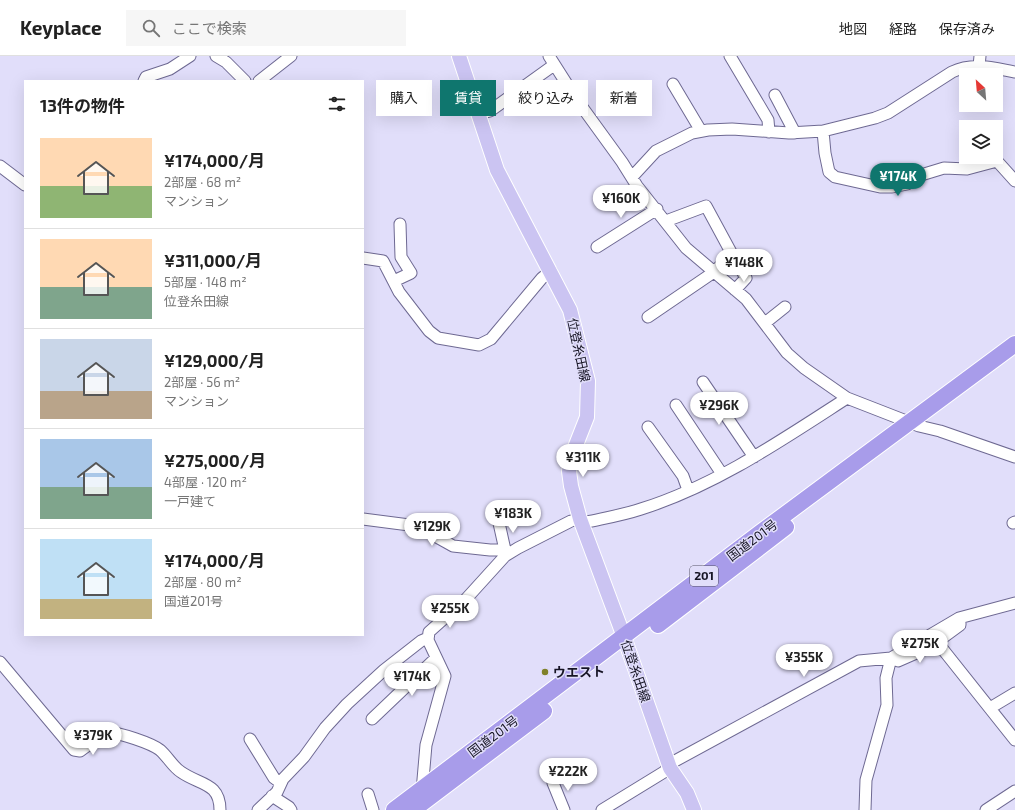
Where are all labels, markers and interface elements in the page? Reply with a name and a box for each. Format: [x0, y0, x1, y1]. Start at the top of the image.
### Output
search box [126, 10, 406, 46]
text: Keyplace [20, 16, 102, 39]
icon: search [140, 17, 162, 39]
text: ここで検索 [172, 19, 247, 37]
text: 地図 [839, 20, 867, 37]
text: 経路 [889, 20, 917, 37]
text: 保存済み [939, 20, 995, 37]
north arrow [959, 68, 1003, 112]
map controls [959, 68, 1003, 164]
chip: 購入 [376, 80, 432, 116]
chip: 賃貸 [440, 80, 496, 116]
chip: 絞り込み [504, 80, 588, 116]
chip: 新着 [596, 80, 652, 116]
icon: filters [326, 93, 348, 115]
text: 13件の物件 [40, 95, 125, 115]
button: layers [959, 120, 1003, 164]
text: ¥174,000/月 [164, 150, 265, 170]
icon: home [72, 154, 120, 202]
pin: ¥174K [870, 163, 926, 197]
text: ¥174K [879, 168, 917, 184]
text: 2部屋 · 68 m² [164, 174, 241, 190]
pin: ¥160K [593, 185, 649, 219]
text: ¥160K [602, 190, 640, 206]
text: マンション [164, 193, 229, 209]
pin: ¥148K [716, 249, 772, 283]
text: ¥311,000/月 [164, 250, 262, 270]
text: ¥148K [725, 254, 763, 270]
icon: home [72, 255, 120, 303]
text: 5部屋 · 148 m² [164, 274, 247, 290]
text: 位登糸田線 [164, 293, 229, 309]
street label: 位登糸田線 [564, 317, 594, 383]
text: ¥129,000/月 [164, 350, 265, 370]
icon: home [72, 355, 120, 403]
text: 2部屋 · 56 m² [164, 374, 240, 390]
pin: ¥296K [691, 392, 747, 426]
text: マンション [164, 393, 229, 409]
text: ¥296K [699, 397, 739, 413]
pin: ¥311K [555, 444, 611, 478]
text: ¥311K [565, 449, 601, 465]
text: ¥275,000/月 [164, 450, 266, 470]
icon: home [72, 455, 120, 503]
text: 4部屋 · 120 m² [164, 474, 247, 490]
text: 一戸建て [164, 493, 216, 509]
pin: ¥183K [485, 500, 541, 534]
text: ¥183K [494, 505, 532, 521]
pin: ¥129K [404, 513, 460, 547]
street label: 国道201号 [723, 516, 781, 564]
text: ¥129K [413, 518, 451, 534]
text: ¥174,000/月 [164, 550, 265, 570]
icon: home [72, 555, 120, 603]
road number: 201 [690, 566, 718, 586]
text: 2部屋 · 80 m² [164, 574, 242, 590]
text: 国道201号 [164, 593, 223, 609]
pin: ¥255K [422, 595, 478, 629]
text: ¥255K [431, 600, 469, 616]
pin: ¥275K [892, 630, 948, 664]
text: ¥275K [901, 635, 939, 651]
street label: 位登糸田線 [618, 638, 654, 704]
pin: ¥355K [776, 644, 832, 678]
text: ¥355K [785, 649, 823, 665]
pin: ¥174K [384, 663, 440, 697]
place label: ウエスト [553, 664, 605, 680]
marker: ウエスト [540, 667, 550, 677]
text: ¥174K [393, 668, 431, 684]
street label: 国道201号 [464, 712, 522, 760]
pin: ¥379K [65, 722, 121, 756]
text: ¥379K [74, 727, 112, 743]
pin: ¥222K [540, 758, 596, 792]
text: ¥222K [548, 763, 588, 779]

